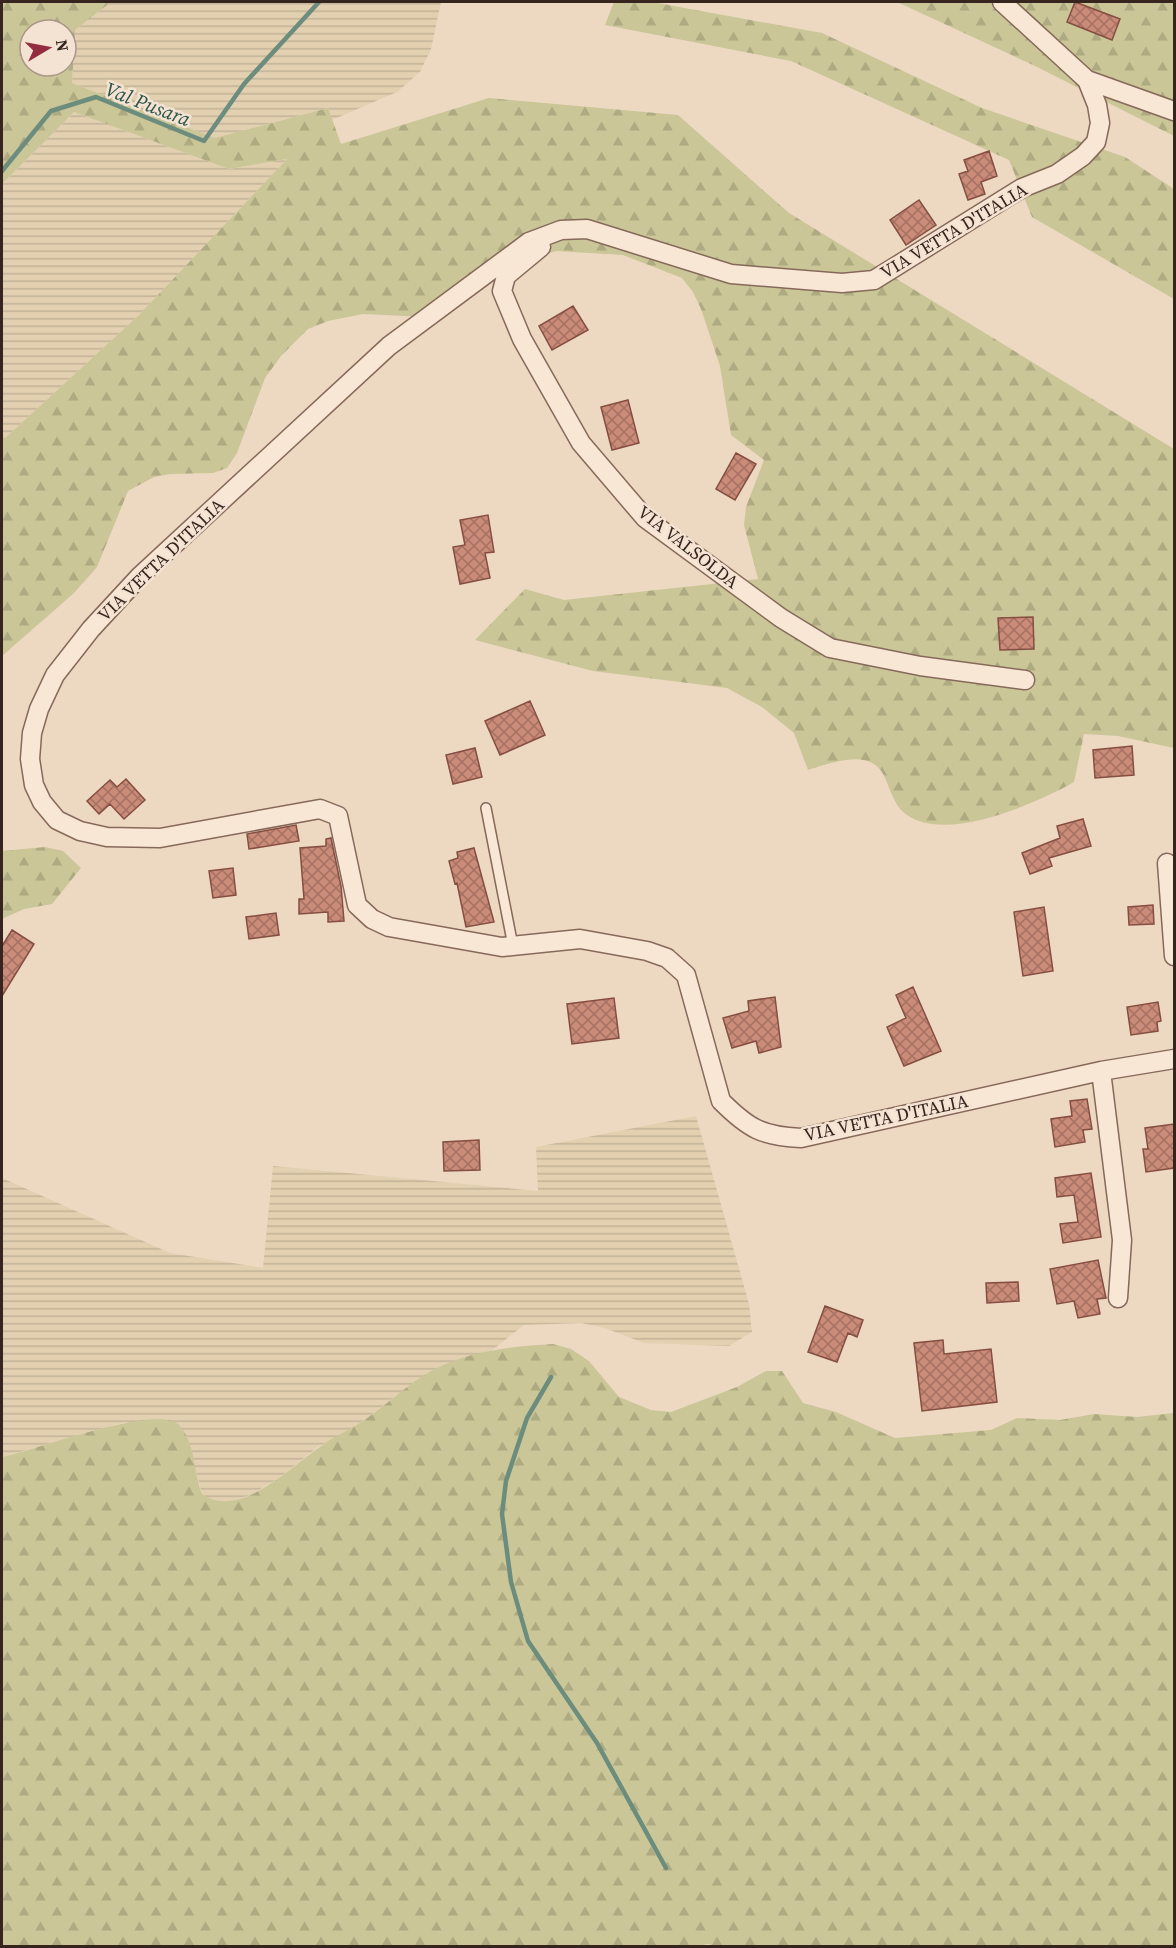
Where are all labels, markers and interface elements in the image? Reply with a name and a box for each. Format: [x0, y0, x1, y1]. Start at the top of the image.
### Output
north arrow [18, 18, 78, 78]
text: N [51, 38, 75, 53]
water label: Val Pusara [101, 75, 195, 133]
street label: VIA VETTA D'ITALIA [876, 177, 1032, 284]
street label: VIA VETTA D'ITALIA [92, 492, 230, 627]
street label: VIA VALSOLDA [633, 499, 744, 594]
street label: VIA VETTA D'ITALIA [801, 1088, 970, 1147]

